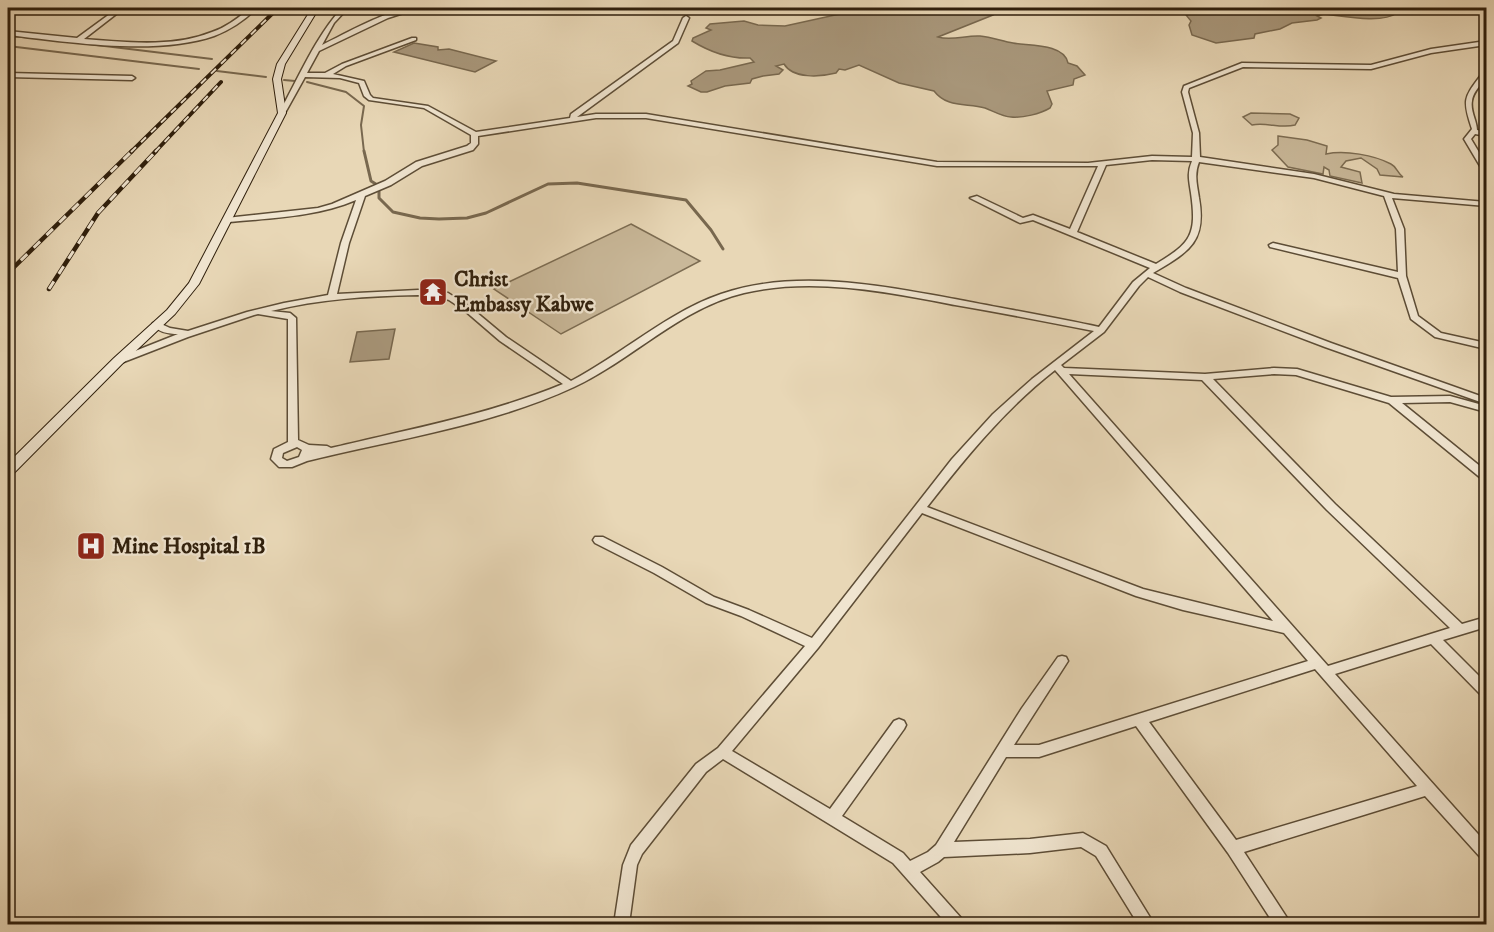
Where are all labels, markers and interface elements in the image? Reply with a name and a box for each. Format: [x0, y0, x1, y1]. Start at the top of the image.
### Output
place label: Christ Embassy Kabwe [454, 266, 594, 318]
temple icon: Christ Embassy Kabwe [417, 276, 449, 308]
hospital icon: Mine Hospital 1B [75, 530, 107, 562]
place label: Mine Hospital 1B [112, 533, 266, 560]

